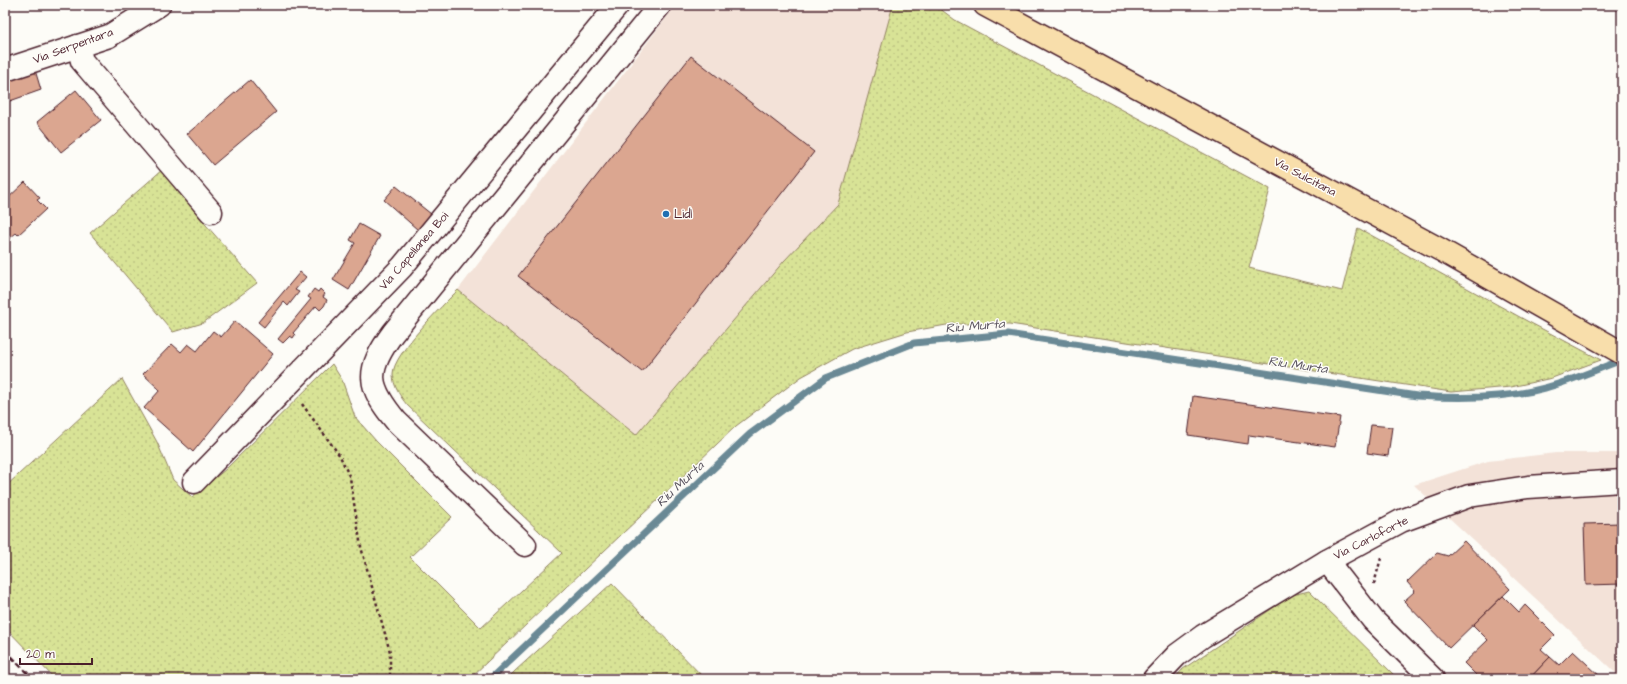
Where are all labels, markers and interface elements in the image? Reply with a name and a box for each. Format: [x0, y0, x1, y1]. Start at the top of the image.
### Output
street label: Via Serpentara [31, 24, 115, 68]
street label: Via Sulcitana [1271, 153, 1339, 201]
place label: Lidl [674, 206, 692, 223]
street label: Via Capellanea Boi [375, 208, 453, 294]
marker: Lidl [661, 209, 671, 219]
water label: Riu Murta [945, 314, 1007, 338]
water label: Riu Murta [1267, 352, 1330, 378]
water label: Riu Murta [652, 456, 709, 511]
street label: Via Carloforte [1331, 512, 1412, 564]
scale bar [20, 640, 92, 666]
text: 20 m [26, 646, 55, 663]

